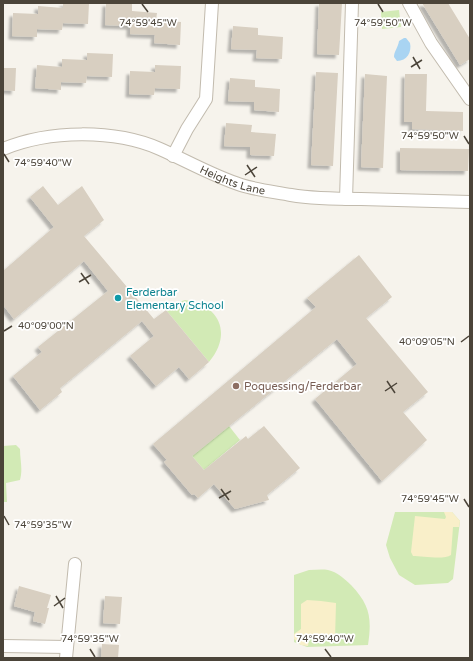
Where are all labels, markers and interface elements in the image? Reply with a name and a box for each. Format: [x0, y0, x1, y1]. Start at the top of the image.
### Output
text: 74°59'45"W [119, 17, 177, 29]
text: 74°59'50"W [354, 17, 412, 29]
text: 74°59'50"W [401, 130, 459, 142]
text: 74°59'40"W [14, 157, 72, 169]
street label: Heights Lane [198, 163, 266, 197]
place label: Ferderbar Elementary School [126, 286, 224, 312]
marker: Ferderbar Elementary School [113, 293, 123, 303]
text: 40°09'00"N [18, 320, 74, 332]
text: 40°09'05"N [399, 336, 455, 348]
place label: Poquessing/Ferderbar [244, 380, 362, 393]
marker: Poquessing/Ferderbar [231, 381, 241, 391]
text: 74°59'45"W [401, 493, 459, 505]
text: 74°59'35"W [14, 519, 72, 531]
text: 74°59'35"W [61, 633, 119, 645]
text: 74°59'40"W [296, 633, 354, 645]

